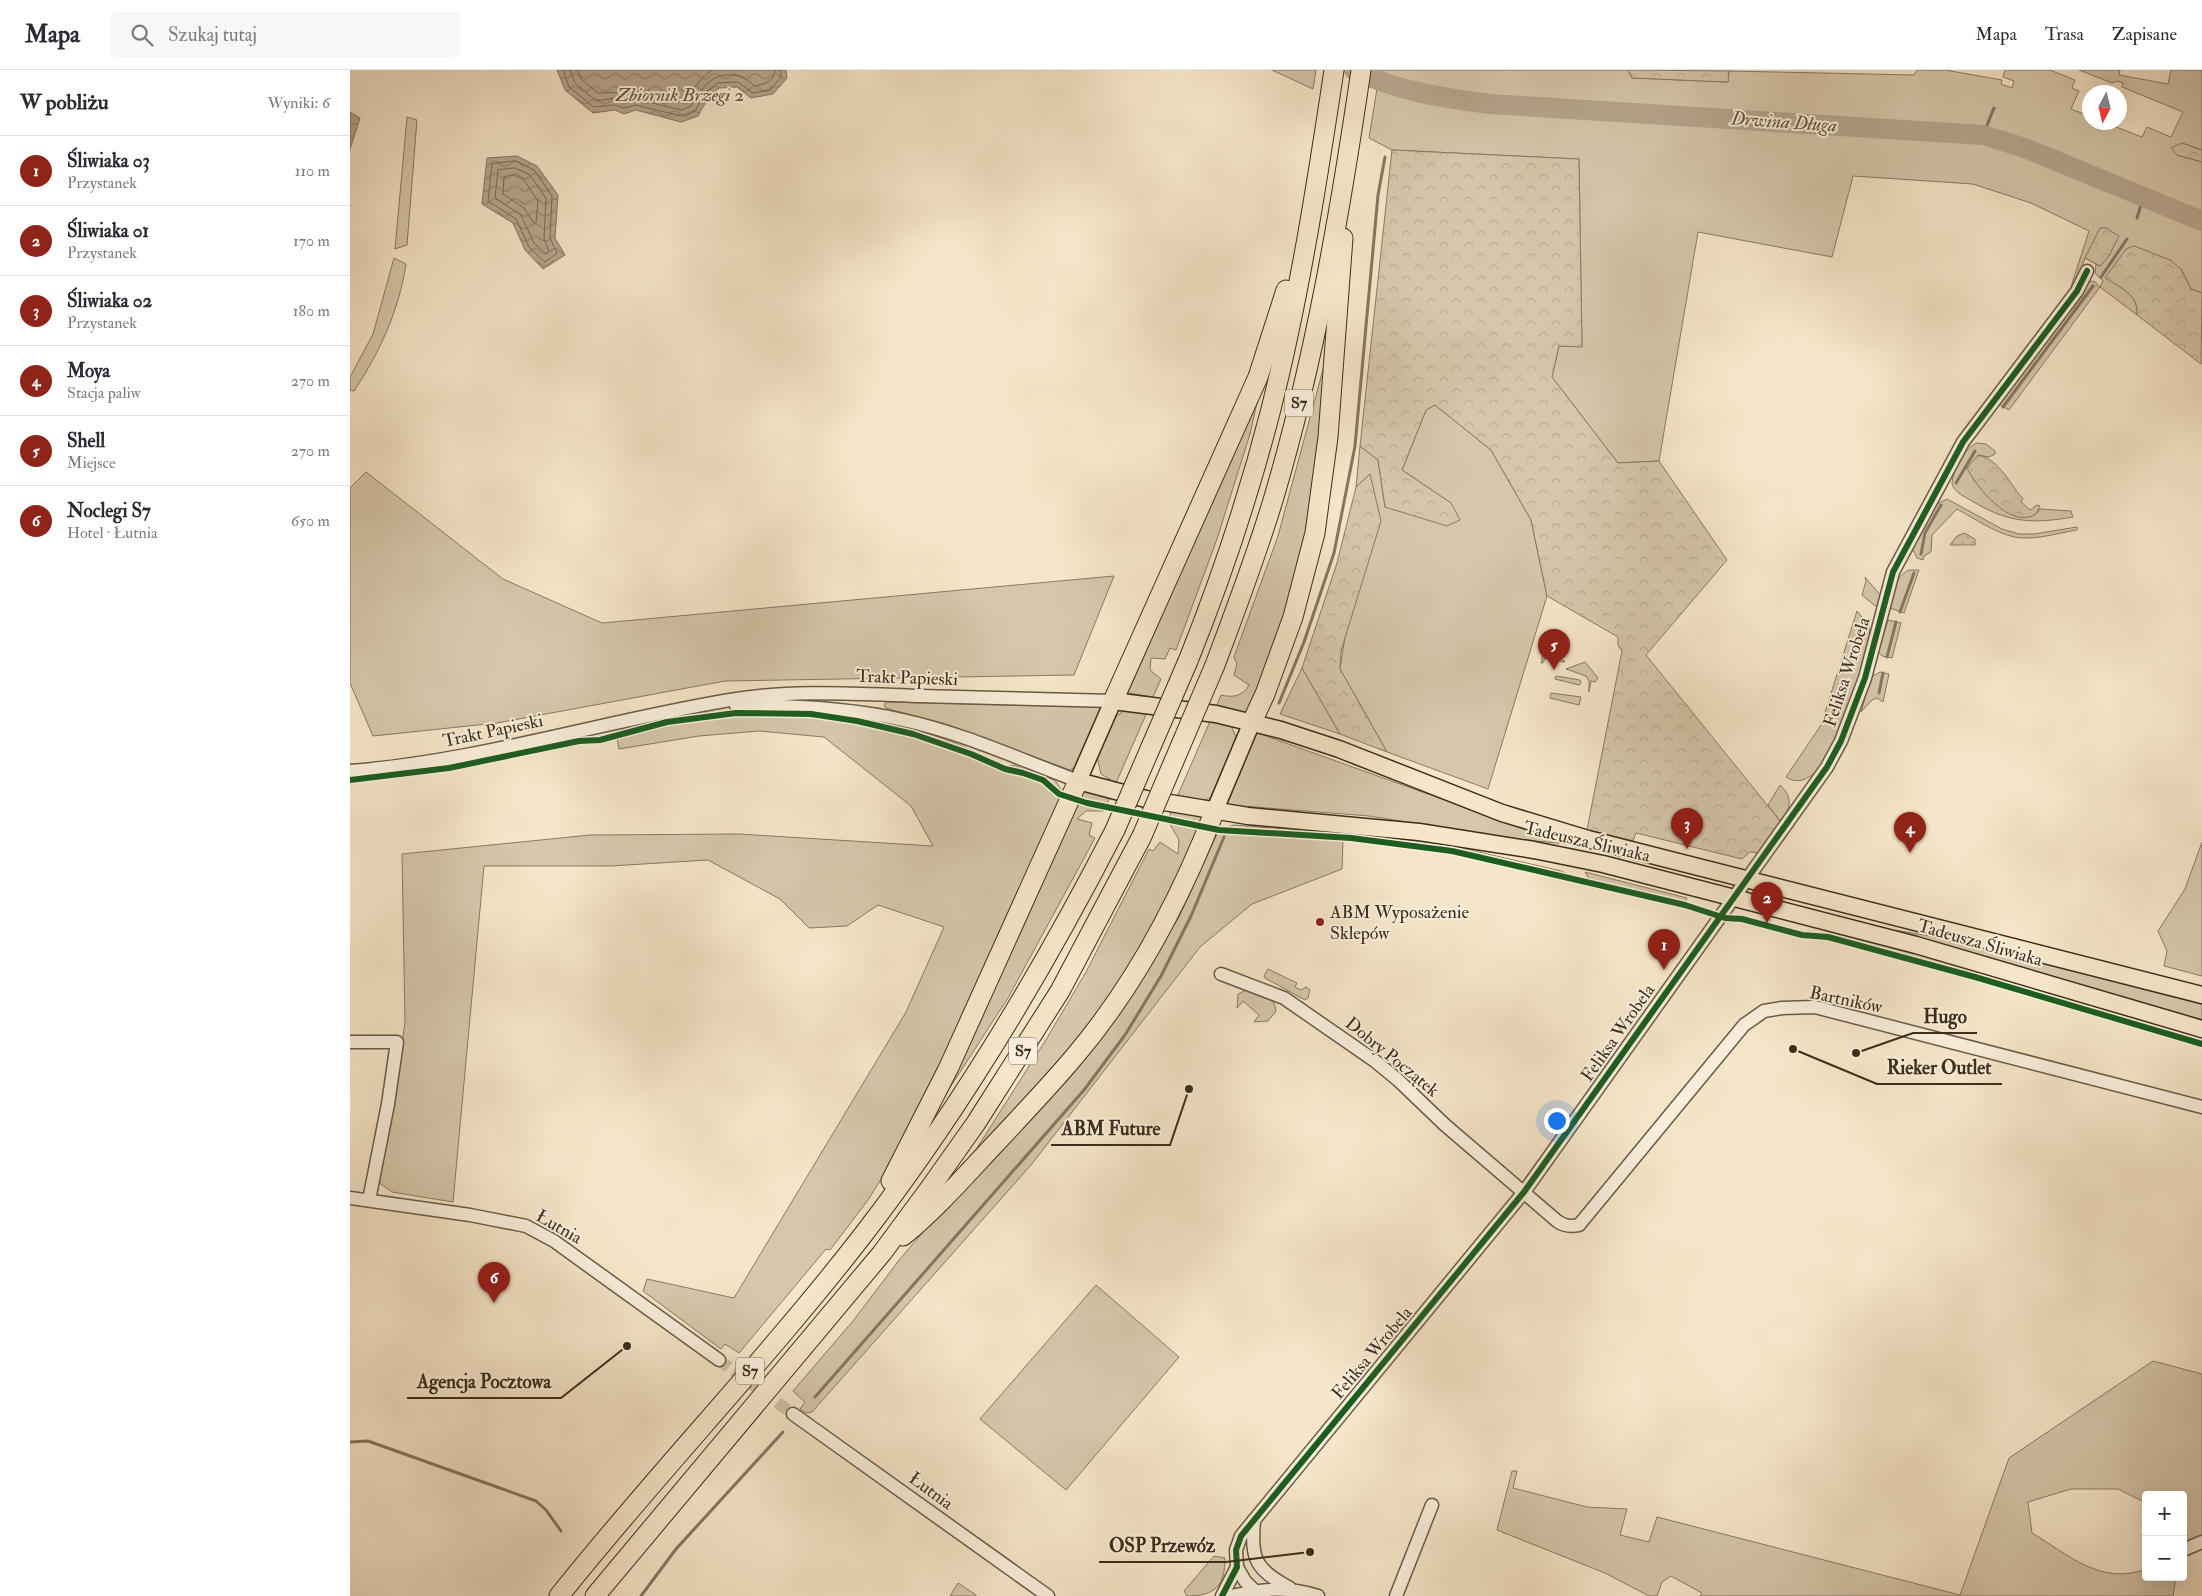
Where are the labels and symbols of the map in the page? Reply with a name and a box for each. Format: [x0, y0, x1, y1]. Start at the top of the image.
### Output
water label: Zbiornik Brzegi 2 [615, 83, 744, 107]
north arrow [2082, 85, 2127, 130]
water label: Drwina Długa [1729, 106, 1838, 138]
road number: S7 [1285, 389, 1313, 416]
street label: Feliksa Wrobela [1818, 614, 1876, 730]
pin: 5 [1538, 629, 1570, 670]
street label: Trakt Papieski [856, 665, 959, 691]
street label: Trakt Papieski [441, 709, 545, 753]
pin: 3 [1671, 808, 1703, 849]
pin: 4 [1894, 812, 1926, 853]
street label: Tadeusza Śliwiaka [1522, 816, 1653, 868]
pin: 2 [1751, 882, 1783, 923]
place label: ABM Wyposażenie Sklepów [1329, 901, 1469, 945]
street label: Tadeusza Śliwiaka [1915, 914, 2046, 972]
marker: ABM Wyposażenie Sklepów [1314, 916, 1326, 928]
pin: 1 [1648, 929, 1680, 970]
street label: Feliksa Wrobela [1576, 979, 1660, 1086]
street label: Bartników [1808, 981, 1885, 1019]
callout: Hugo [1913, 999, 1977, 1033]
text: Hugo [1923, 1005, 1967, 1030]
street label: Dobry Początek [1340, 1012, 1444, 1102]
road number: S7 [1009, 1038, 1037, 1064]
callout: Rieker Outlet [1877, 1050, 2002, 1084]
text: Rieker Outlet [1887, 1056, 1992, 1080]
your location [1544, 1108, 1570, 1134]
callout: ABM Future [1051, 1111, 1170, 1145]
text: ABM Future [1060, 1117, 1161, 1141]
street label: Łutnia [532, 1205, 587, 1250]
pin: 6 [478, 1262, 510, 1303]
street label: Feliksa Wrobela [1327, 1301, 1418, 1404]
road number: S7 [736, 1358, 764, 1384]
callout: Agencja Pocztowa [407, 1364, 561, 1398]
text: Agencja Pocztowa [416, 1370, 552, 1395]
street label: Łutnia [904, 1467, 958, 1515]
callout: OSP Przewóz [1099, 1528, 1226, 1562]
text: OSP Przewóz [1109, 1534, 1216, 1558]

